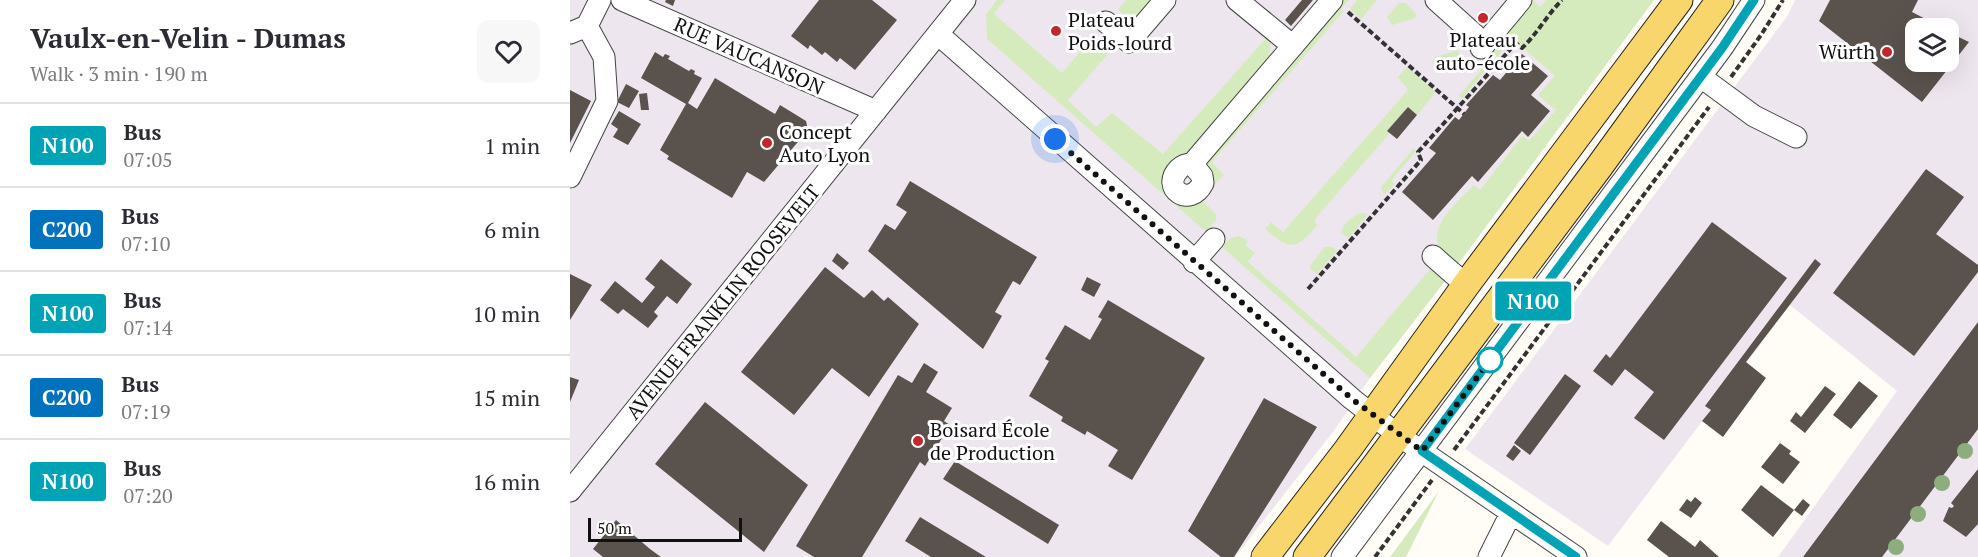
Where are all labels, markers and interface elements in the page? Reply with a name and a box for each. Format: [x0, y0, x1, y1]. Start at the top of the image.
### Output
place label: Plateau Poids-lourd [1068, 6, 1172, 56]
street label: RUE VAUCANSON [670, 10, 829, 101]
marker: Plateau auto-école [1476, 11, 1490, 25]
map controls [1905, 18, 1959, 72]
button: layers [1905, 18, 1959, 72]
text: Vaulx-en-Velin - Dumas [30, 19, 346, 56]
button: heart [477, 20, 540, 83]
marker: Plateau Poids-lourd [1049, 24, 1063, 38]
place label: Plateau auto-école [1436, 26, 1530, 76]
place label: Würth [1819, 38, 1875, 65]
marker: Würth [1880, 45, 1894, 59]
text: Walk · 3 min · 190 m [30, 60, 208, 87]
text: Bus [124, 117, 161, 146]
place label: Concept Auto Lyon [779, 118, 870, 168]
your location [1040, 124, 1070, 154]
text: N100 [42, 131, 94, 159]
text: 1 min [484, 131, 540, 160]
marker: Concept Auto Lyon [760, 136, 774, 150]
text: 07:05 [124, 146, 173, 173]
street label: AVENUE FRANKLIN ROOSEVELT [619, 179, 826, 425]
text: Bus [121, 201, 159, 230]
text: C200 [42, 215, 91, 243]
text: 6 min [484, 215, 540, 244]
text: 07:10 [121, 230, 170, 257]
line badge: N100 [1491, 282, 1575, 320]
text: Bus [124, 285, 161, 314]
text: N100 [1507, 287, 1559, 315]
text: N100 [42, 299, 94, 327]
text: 10 min [473, 299, 540, 328]
text: 07:14 [124, 314, 173, 341]
unlabelled marker [1477, 347, 1503, 373]
text: Bus [121, 369, 159, 398]
text: C200 [42, 383, 91, 411]
text: 15 min [473, 383, 540, 412]
text: 07:19 [121, 398, 170, 425]
place label: Boisard École de Production [930, 416, 1055, 466]
marker: Boisard École de Production [911, 434, 925, 448]
text: Bus [124, 453, 161, 482]
text: N100 [42, 467, 94, 495]
text: 16 min [473, 467, 540, 496]
text: 07:20 [124, 482, 173, 509]
scale bar [588, 515, 742, 542]
text: 50 m [597, 517, 632, 539]

